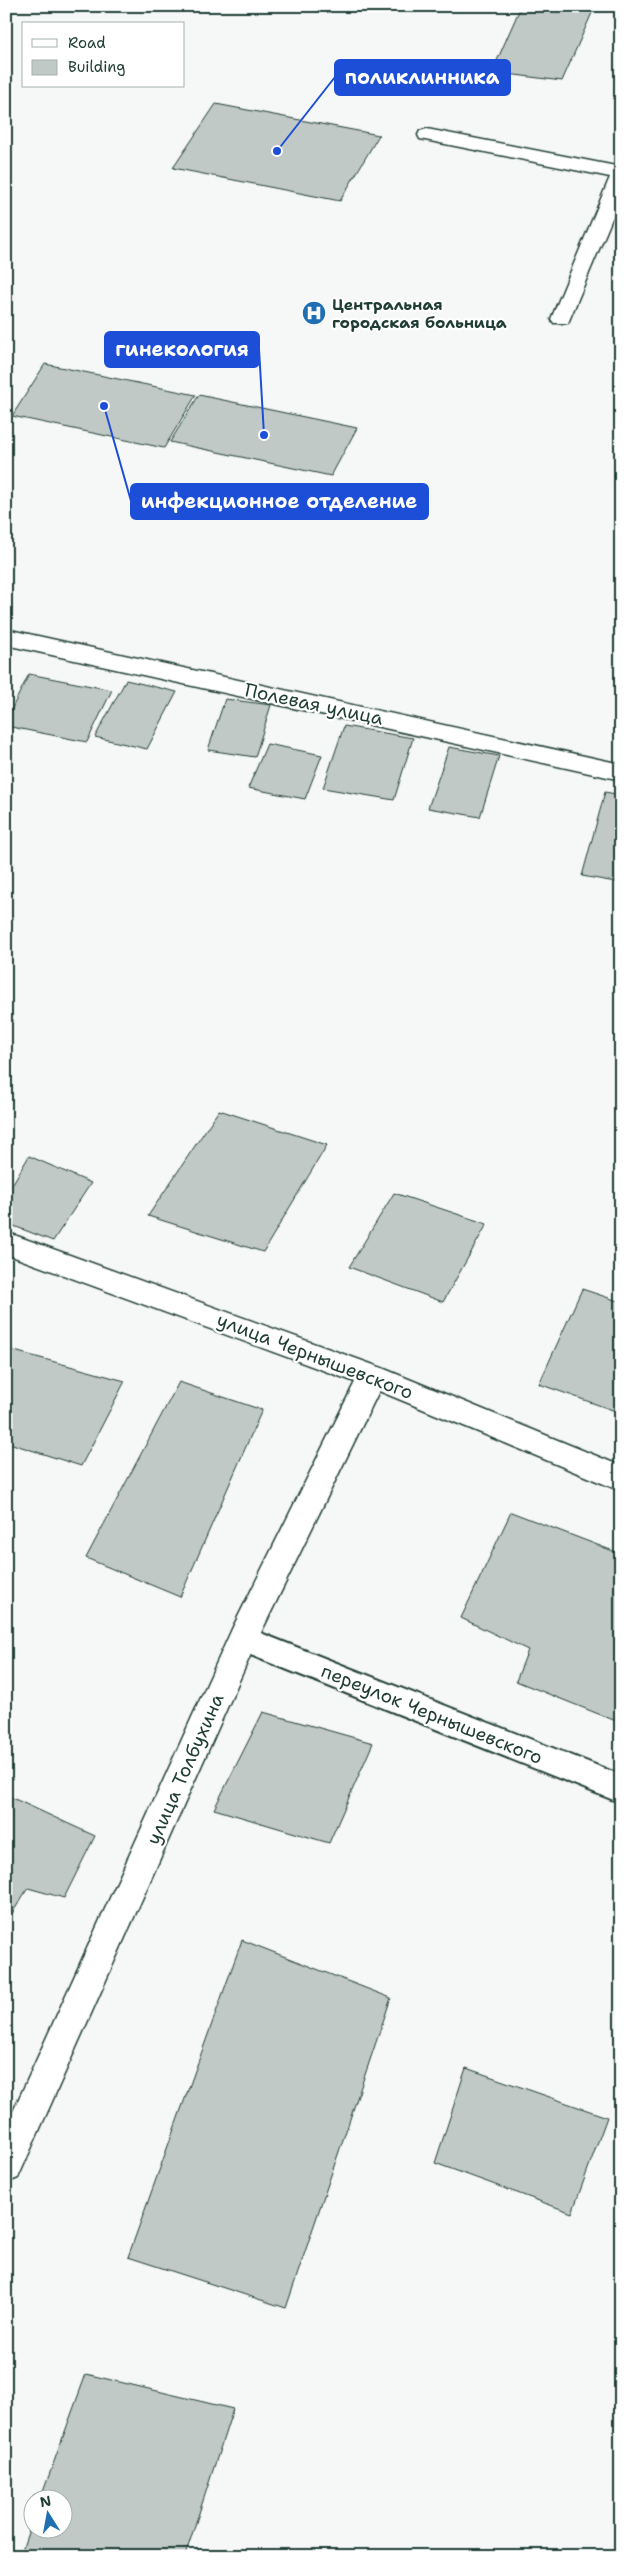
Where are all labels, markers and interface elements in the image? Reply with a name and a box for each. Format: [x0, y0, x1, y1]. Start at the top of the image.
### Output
legend [22, 22, 185, 88]
text: Road [68, 33, 106, 53]
text: Building [68, 57, 125, 77]
callout: поликлинника [335, 60, 510, 95]
text: поликлинника [344, 64, 500, 90]
place label: Центральная городская больница [332, 294, 507, 333]
hospital icon: Центральная городская больница [301, 300, 327, 326]
callout: гинекология [105, 332, 259, 367]
text: гинекология [115, 336, 249, 362]
callout: инфекционное отделение [131, 484, 428, 519]
text: инфекционное отделение [141, 488, 417, 514]
street label: Полевая улица [242, 677, 386, 731]
street label: улица Чернышевского [213, 1307, 417, 1405]
street label: переулок Чернышевского [318, 1658, 546, 1770]
street label: улица Толбухина [140, 1689, 230, 1848]
north arrow [22, 2490, 72, 2540]
text: N [38, 2491, 53, 2511]

